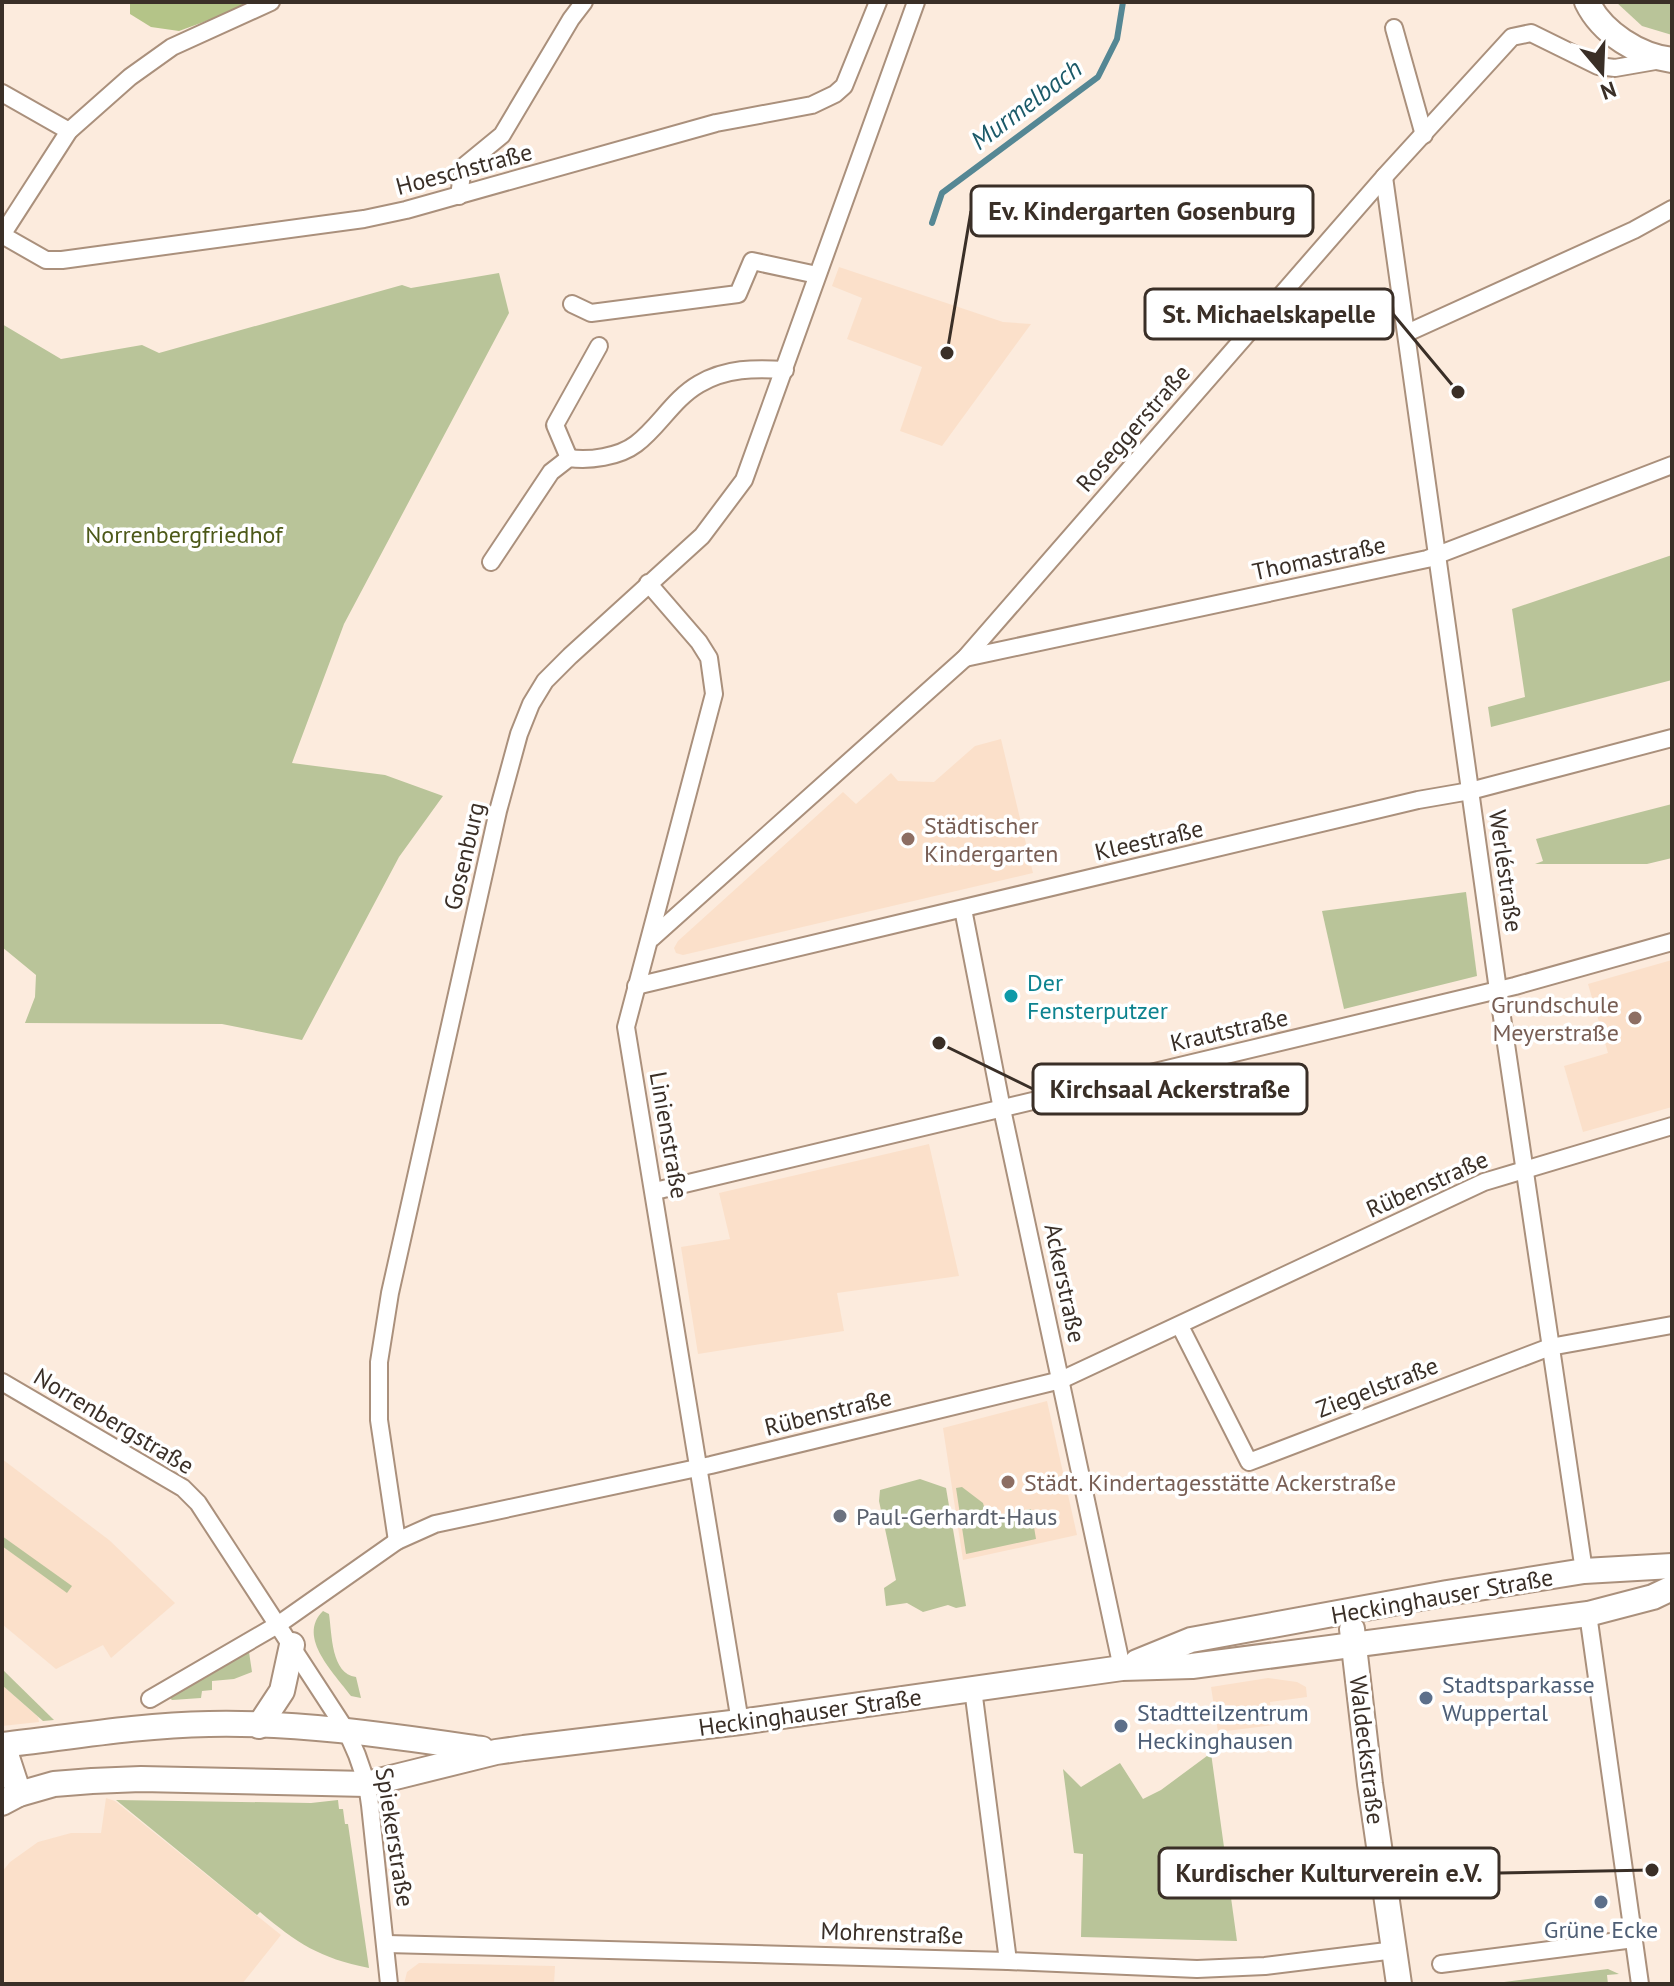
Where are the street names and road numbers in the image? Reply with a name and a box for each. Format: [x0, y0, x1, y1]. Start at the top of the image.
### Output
street label: Hoeschstraße [392, 136, 536, 202]
street label: Roseggerstraße [1069, 358, 1197, 498]
street label: Thomastraße [1250, 529, 1388, 587]
street label: Gosenburg [437, 799, 491, 913]
street label: Werléstraße [1482, 808, 1530, 934]
street label: Kleestraße [1092, 812, 1206, 868]
street label: Krautstraße [1167, 1001, 1291, 1059]
street label: Linienstraße [643, 1069, 695, 1201]
street label: Rübenstraße [1361, 1143, 1493, 1225]
street label: Ackerstraße [1037, 1221, 1093, 1345]
street label: Ziegelstraße [1312, 1350, 1442, 1424]
street label: Norrenbergstraße [28, 1361, 200, 1481]
street label: Rübenstraße [761, 1381, 895, 1443]
street label: Heckinghauser Straße [1329, 1561, 1555, 1631]
street label: Waldeckstraße [1342, 1674, 1392, 1826]
street label: Heckinghauser Straße [696, 1681, 924, 1743]
street label: Spiekerstraße [369, 1765, 421, 1909]
street label: Mohrenstraße [820, 1915, 964, 1951]

